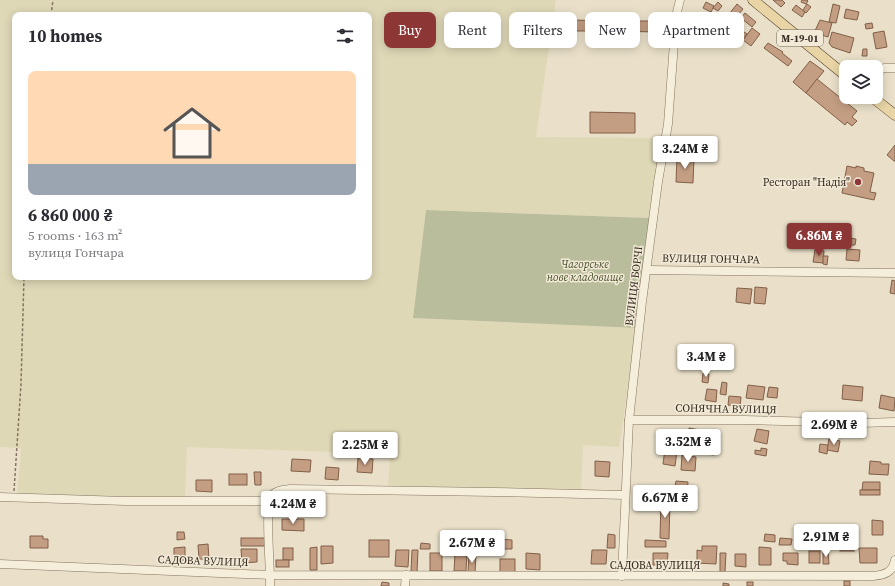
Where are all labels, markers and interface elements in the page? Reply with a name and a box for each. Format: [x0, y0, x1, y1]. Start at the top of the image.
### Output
chip: Buy [384, 12, 436, 48]
chip: Rent [444, 12, 501, 48]
chip: Filters [509, 12, 577, 48]
chip: New [585, 12, 640, 48]
chip: Apartment [648, 12, 744, 48]
text: 10 homes [28, 24, 102, 48]
icon: filters [334, 25, 356, 47]
road number: М-19-01 [777, 30, 823, 46]
map controls [839, 60, 883, 104]
button: layers [839, 60, 883, 104]
icon: home [156, 97, 228, 169]
pin: 3.24M ₴ [648, 136, 722, 170]
text: 3.24M ₴ [662, 140, 708, 157]
place label: Ресторан "Надія" [763, 175, 850, 190]
marker: Ресторан "Надія" [853, 177, 863, 187]
text: 6 860 000 ₴ [28, 203, 113, 227]
pin: 6.86M ₴ [782, 223, 856, 257]
text: 5 rooms · 163 m² [28, 227, 123, 244]
text: 6.86M ₴ [796, 227, 842, 244]
text: вулиця Гончара [28, 244, 124, 261]
street label: ВУЛИЦЯ БОРЧІ [622, 245, 646, 327]
street label: ВУЛИЦЯ ГОНЧАРА [662, 251, 761, 267]
park label: Чагорське нове кладовище [547, 257, 624, 285]
pin: 3.4M ₴ [673, 344, 739, 378]
text: 3.4M ₴ [686, 348, 726, 365]
street label: СОНЯЧНА ВУЛИЦЯ [675, 401, 777, 417]
pin: 2.69M ₴ [797, 412, 871, 446]
text: 2.69M ₴ [811, 416, 857, 433]
pin: 3.52M ₴ [651, 429, 725, 463]
pin: 2.25M ₴ [328, 432, 402, 466]
text: 3.52M ₴ [665, 433, 711, 450]
text: 2.25M ₴ [342, 436, 388, 453]
pin: 6.67M ₴ [628, 485, 702, 519]
text: 6.67M ₴ [642, 489, 688, 506]
pin: 4.24M ₴ [256, 491, 330, 525]
text: 4.24M ₴ [270, 495, 316, 512]
pin: 2.91M ₴ [789, 524, 863, 558]
text: 2.91M ₴ [803, 528, 849, 545]
pin: 2.67M ₴ [435, 530, 509, 564]
text: 2.67M ₴ [449, 534, 495, 551]
street label: САДОВА ВУЛИЦЯ [157, 552, 249, 570]
street label: САДОВА ВУЛИЦЯ [610, 558, 700, 573]

